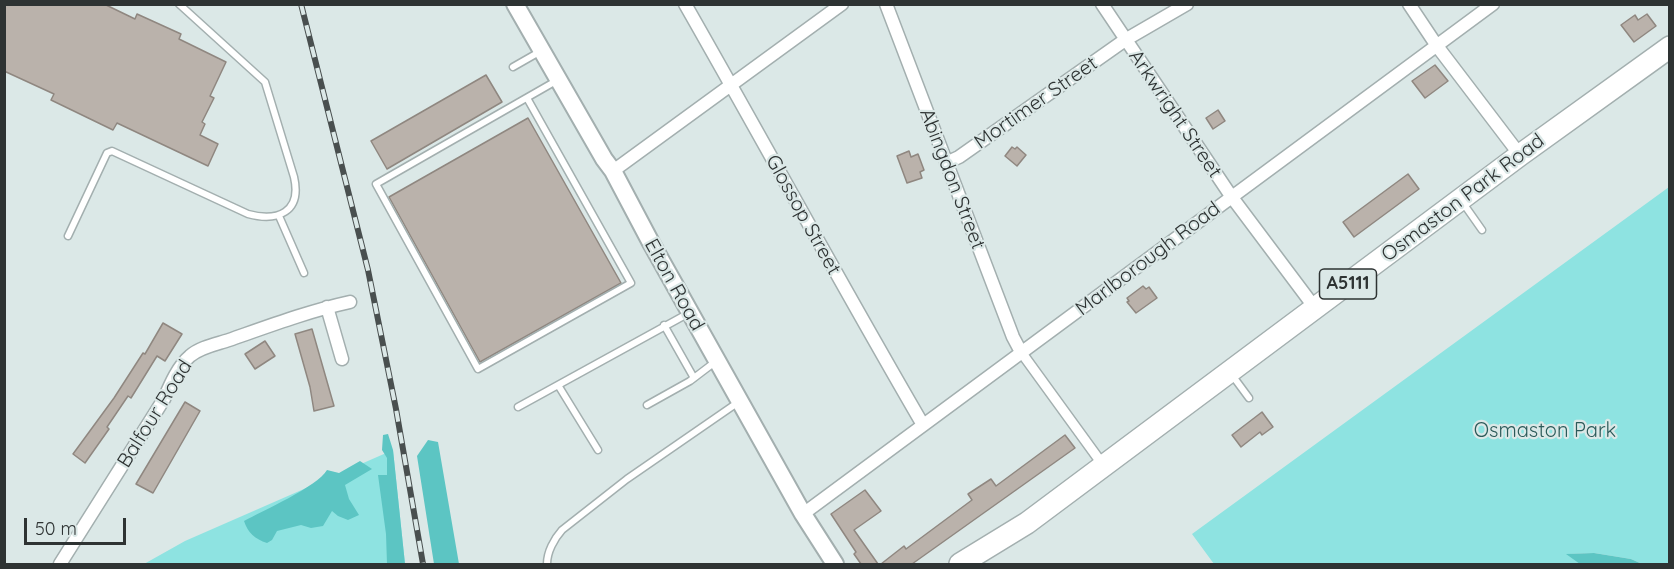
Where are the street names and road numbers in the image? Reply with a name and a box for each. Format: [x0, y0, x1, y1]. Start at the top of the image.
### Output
street label: Arkwright Street [1123, 45, 1227, 183]
street label: Mortimer Street [970, 52, 1102, 154]
street label: Abingdon Street [914, 105, 990, 253]
street label: Osmaston Park Road [1377, 129, 1549, 267]
street label: Glossop Street [760, 151, 846, 279]
street label: Marlborough Road [1071, 197, 1225, 321]
street label: Elton Road [639, 235, 709, 335]
road number: A5111 [1320, 269, 1376, 299]
street label: Balfour Road [112, 356, 198, 472]

